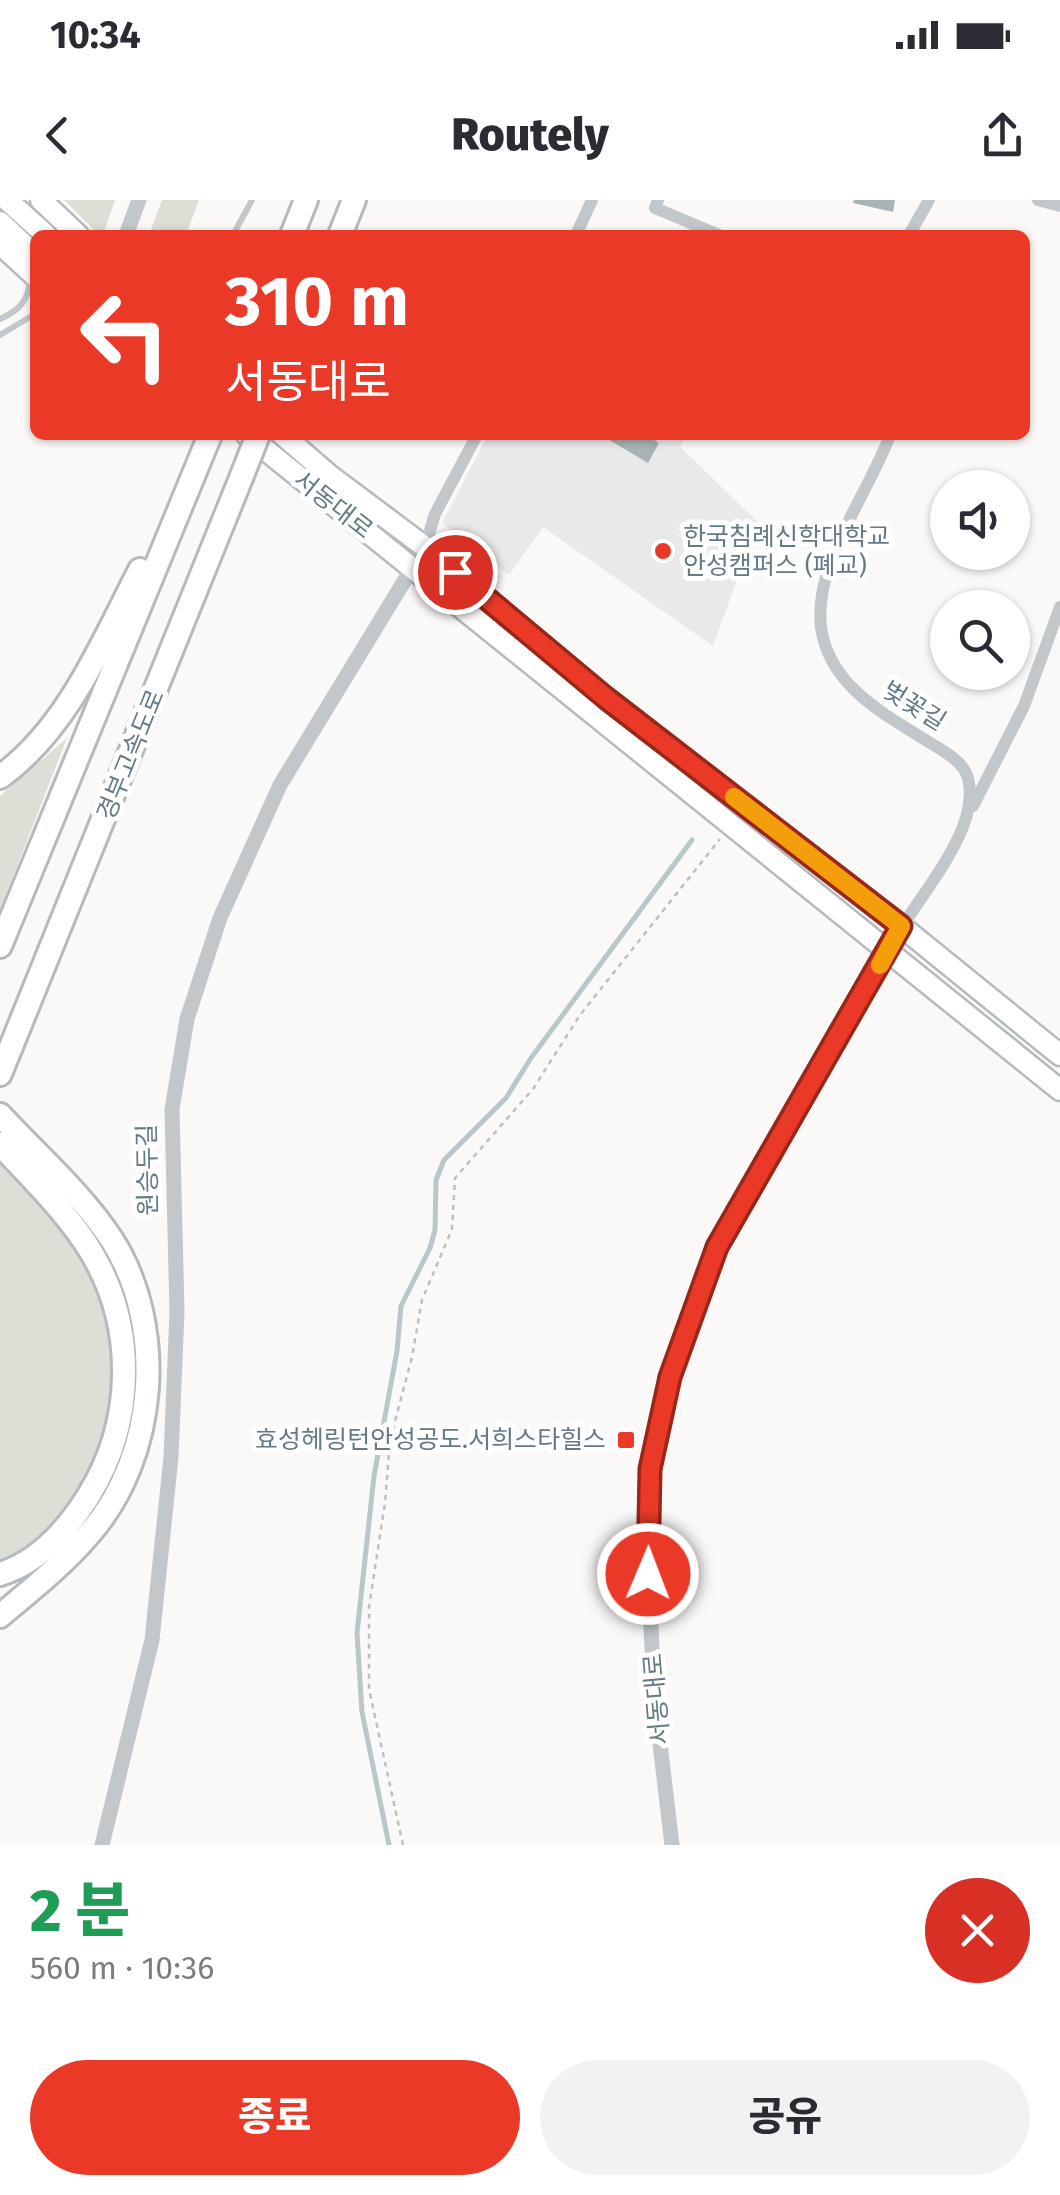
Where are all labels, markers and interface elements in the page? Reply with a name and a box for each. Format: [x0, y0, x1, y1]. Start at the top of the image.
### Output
text: 10:34 [50, 12, 141, 58]
icon: back [30, 108, 85, 163]
text: Routely [451, 108, 609, 162]
icon: share [975, 108, 1030, 163]
text: 310 m [225, 260, 409, 344]
icon: left [60, 270, 190, 400]
text: 서동대로 [225, 355, 391, 409]
street label: 서동대로 [288, 465, 378, 545]
map controls [930, 470, 1030, 690]
button: sound [930, 470, 1030, 570]
place label: 한국침례신학대학교 안성캠퍼스 (폐교) [683, 522, 890, 581]
pin [413, 530, 498, 615]
marker: 한국침례신학대학교 안성캠퍼스 (폐교) [652, 540, 674, 562]
icon: arrive [428, 545, 483, 600]
button: search [930, 590, 1030, 690]
street label: 벚꽃길 [877, 675, 951, 737]
street label: 경부고속도로 [91, 685, 171, 825]
street label: 원승두길 [132, 1124, 164, 1216]
place label: 효성헤링턴안성공도.서희스타힐스 [255, 1425, 606, 1455]
marker: 효성헤링턴안성공도.서희스타힐스 [615, 1429, 637, 1451]
position arrow [596, 1522, 700, 1626]
street label: 서동대로 [638, 1652, 676, 1746]
text: 2 분 [30, 1875, 130, 1947]
button: close [925, 1878, 1030, 1983]
text: 560 m · 10:36 [30, 1949, 214, 1987]
button: 종료 [30, 2060, 520, 2175]
button: 공유 [540, 2060, 1030, 2175]

